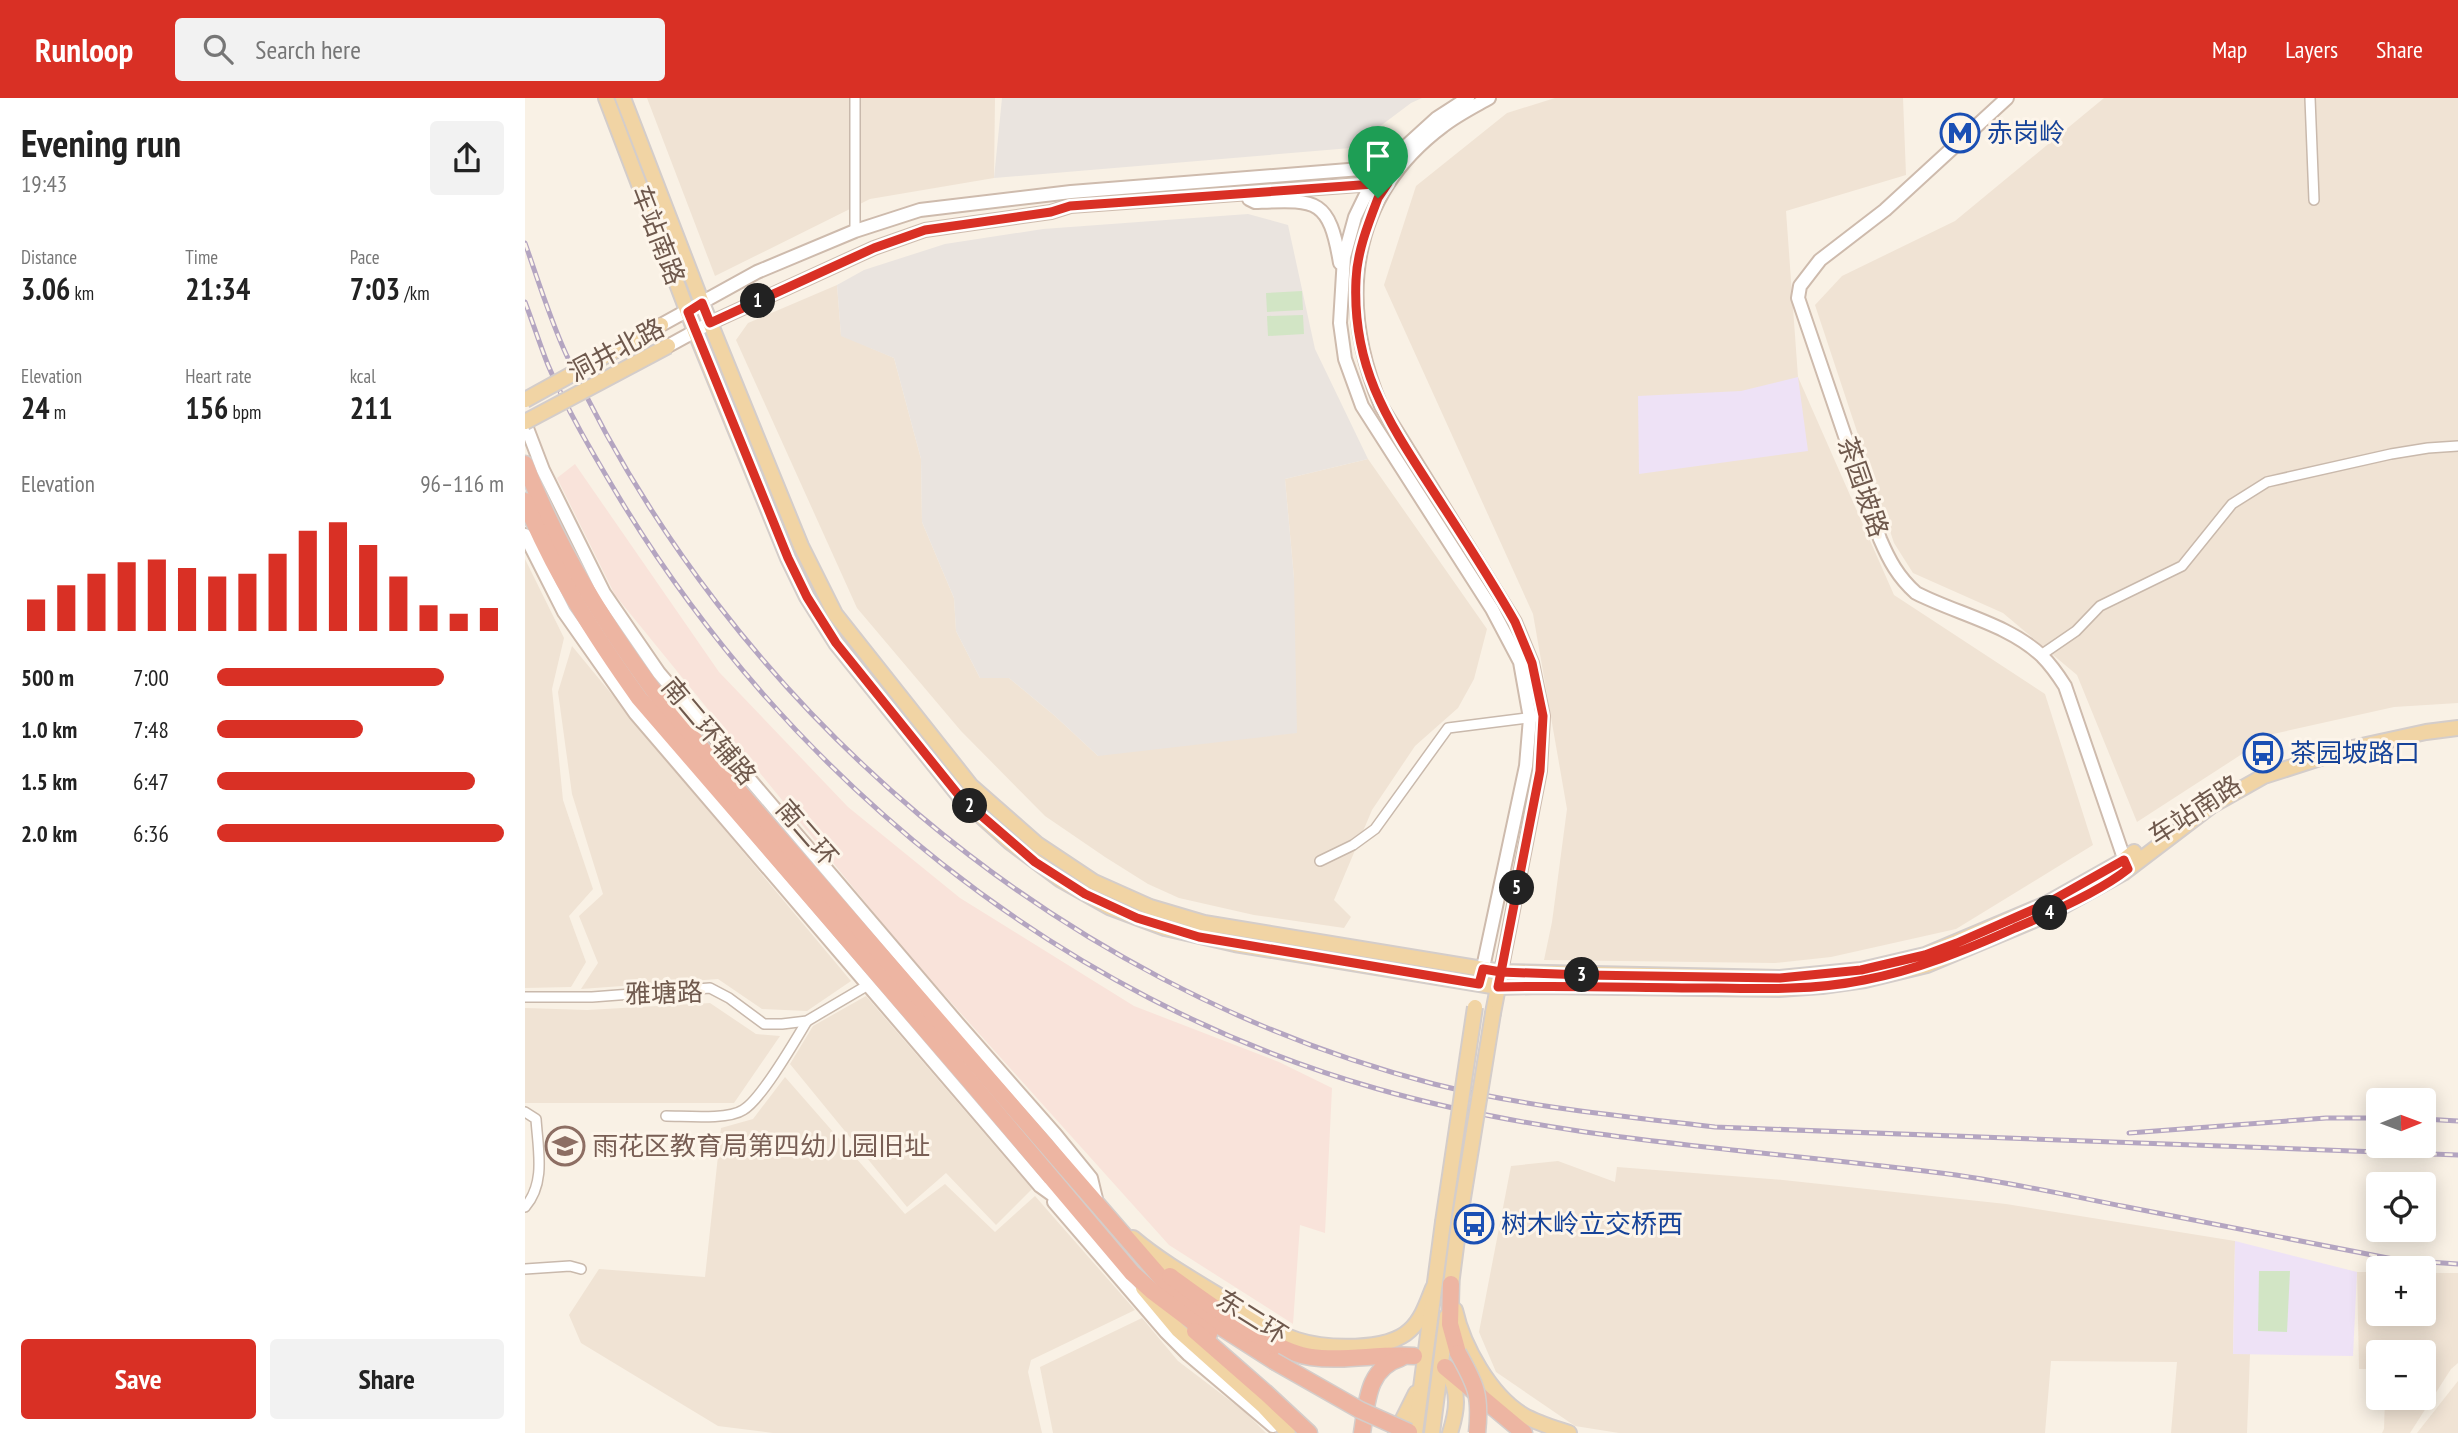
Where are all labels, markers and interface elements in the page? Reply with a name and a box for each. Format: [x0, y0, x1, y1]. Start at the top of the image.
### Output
search box [175, 18, 665, 81]
text: Runloop [35, 28, 133, 71]
icon: search [199, 30, 237, 68]
text: Search here [255, 33, 361, 66]
text: Map [2212, 34, 2247, 65]
text: Layers [2285, 34, 2338, 65]
text: Share [2376, 34, 2423, 65]
metro station icon: 赤岗岭 [1939, 112, 1981, 154]
place label: 赤岗岭 [1987, 116, 2065, 149]
text: Evening run [21, 118, 181, 167]
button: share [430, 121, 504, 195]
pin [1348, 126, 1408, 198]
icon: arrive [1359, 137, 1397, 175]
text: 19:43 [21, 169, 67, 198]
street label: 车站南路 [624, 180, 693, 289]
text: Distance [21, 245, 77, 269]
text: Time [185, 245, 218, 269]
text: Pace [350, 245, 380, 269]
text: 3.06 [21, 269, 70, 308]
text: 21:34 [185, 269, 250, 308]
text: 7:03 [350, 269, 400, 308]
text: km [70, 281, 94, 305]
text: /km [400, 281, 430, 305]
pin: 1 [741, 284, 775, 318]
text: 1 [753, 288, 762, 312]
street label: 洞井北路 [562, 311, 669, 389]
text: Elevation [21, 364, 82, 388]
text: Heart rate [185, 364, 252, 388]
text: kcal [350, 364, 376, 388]
text: 24 [21, 388, 50, 427]
text: 156 [185, 388, 228, 427]
text: 211 [350, 388, 393, 427]
text: m [50, 400, 66, 424]
text: bpm [228, 400, 261, 424]
street label: 茶园坡路 [1831, 432, 1896, 541]
text: Elevation [21, 469, 95, 498]
text: 96–116 m [420, 469, 504, 498]
text: 500 m [21, 663, 74, 692]
text: 7:00 [133, 663, 169, 692]
street label: 南二环辅路 [655, 670, 764, 791]
text: 1.0 km [21, 715, 77, 744]
text: 7:48 [133, 715, 169, 744]
bus stop icon: 茶园坡路口 [2242, 732, 2284, 774]
place label: 茶园坡路口 [2290, 736, 2420, 769]
text: 1.5 km [21, 767, 77, 796]
text: 6:47 [133, 767, 169, 796]
street label: 车站南路 [2142, 767, 2247, 852]
pin: 2 [953, 788, 987, 824]
street label: 南二环 [769, 792, 845, 873]
text: 2 [965, 793, 974, 817]
text: 2.0 km [21, 819, 77, 848]
text: 6:36 [133, 819, 169, 848]
pin: 5 [1499, 870, 1535, 906]
text: 5 [1512, 875, 1521, 899]
pin: 4 [2033, 896, 2067, 930]
text: 4 [2045, 900, 2054, 924]
pin: 3 [1565, 958, 1599, 992]
text: 3 [1577, 962, 1586, 986]
street label: 雅塘路 [624, 975, 704, 1010]
north arrow [2366, 1088, 2436, 1158]
map controls [2366, 1088, 2436, 1410]
school or university icon: 雨花区教育局第四幼儿园旧址 [544, 1125, 586, 1167]
place label: 雨花区教育局第四幼儿园旧址 [592, 1129, 930, 1162]
button: locate [2366, 1172, 2436, 1242]
bus stop icon: 树木岭立交桥西 [1453, 1203, 1495, 1245]
place label: 树木岭立交桥西 [1501, 1207, 1683, 1240]
button: + [2366, 1256, 2436, 1326]
street label: 东二环 [1210, 1282, 1294, 1351]
button: Save [21, 1339, 256, 1419]
button: Share [270, 1339, 504, 1419]
button: − [2366, 1340, 2436, 1410]

